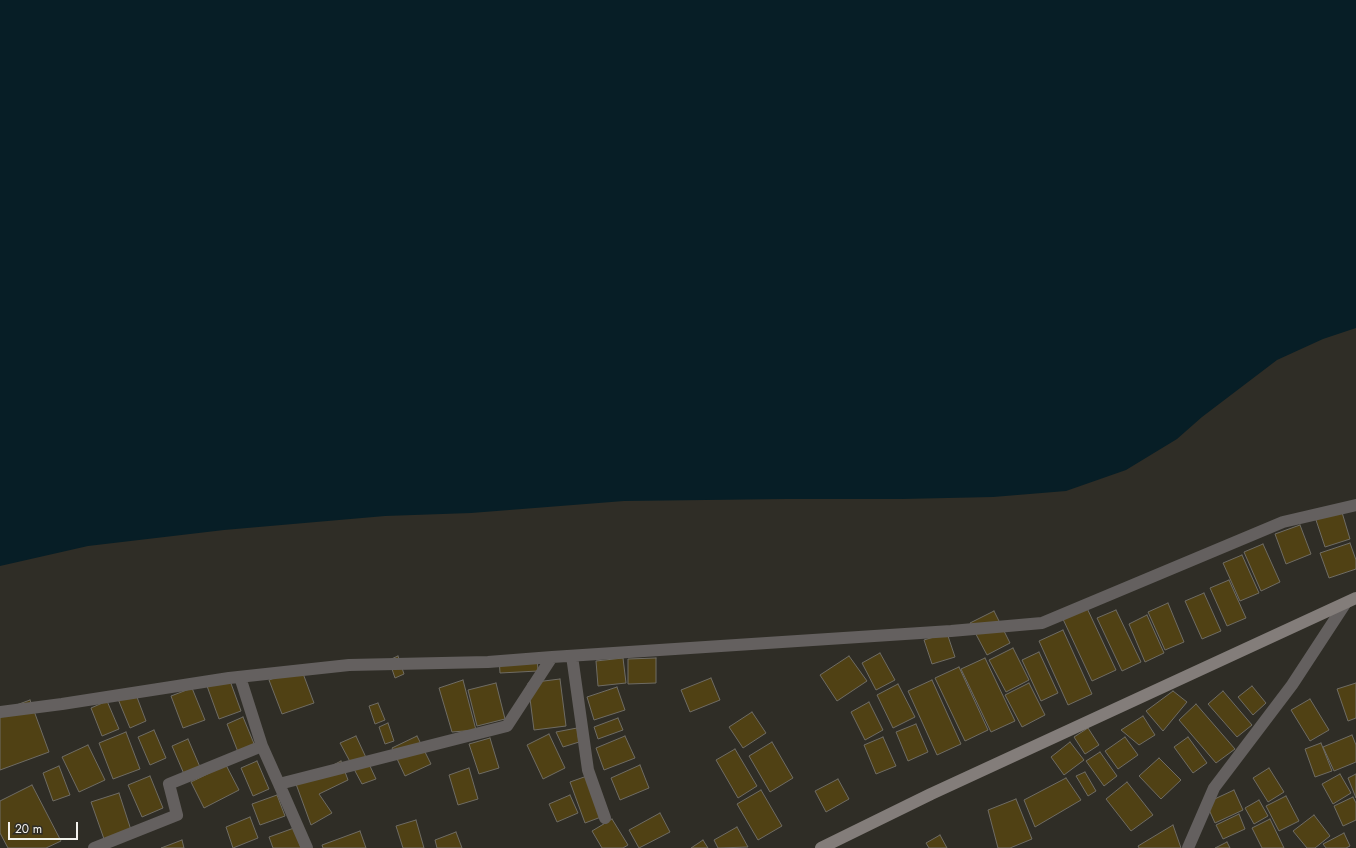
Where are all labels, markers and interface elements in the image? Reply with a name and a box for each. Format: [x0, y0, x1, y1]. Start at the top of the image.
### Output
scale bar [10, 814, 80, 840]
text: 20 m [15, 820, 42, 838]

